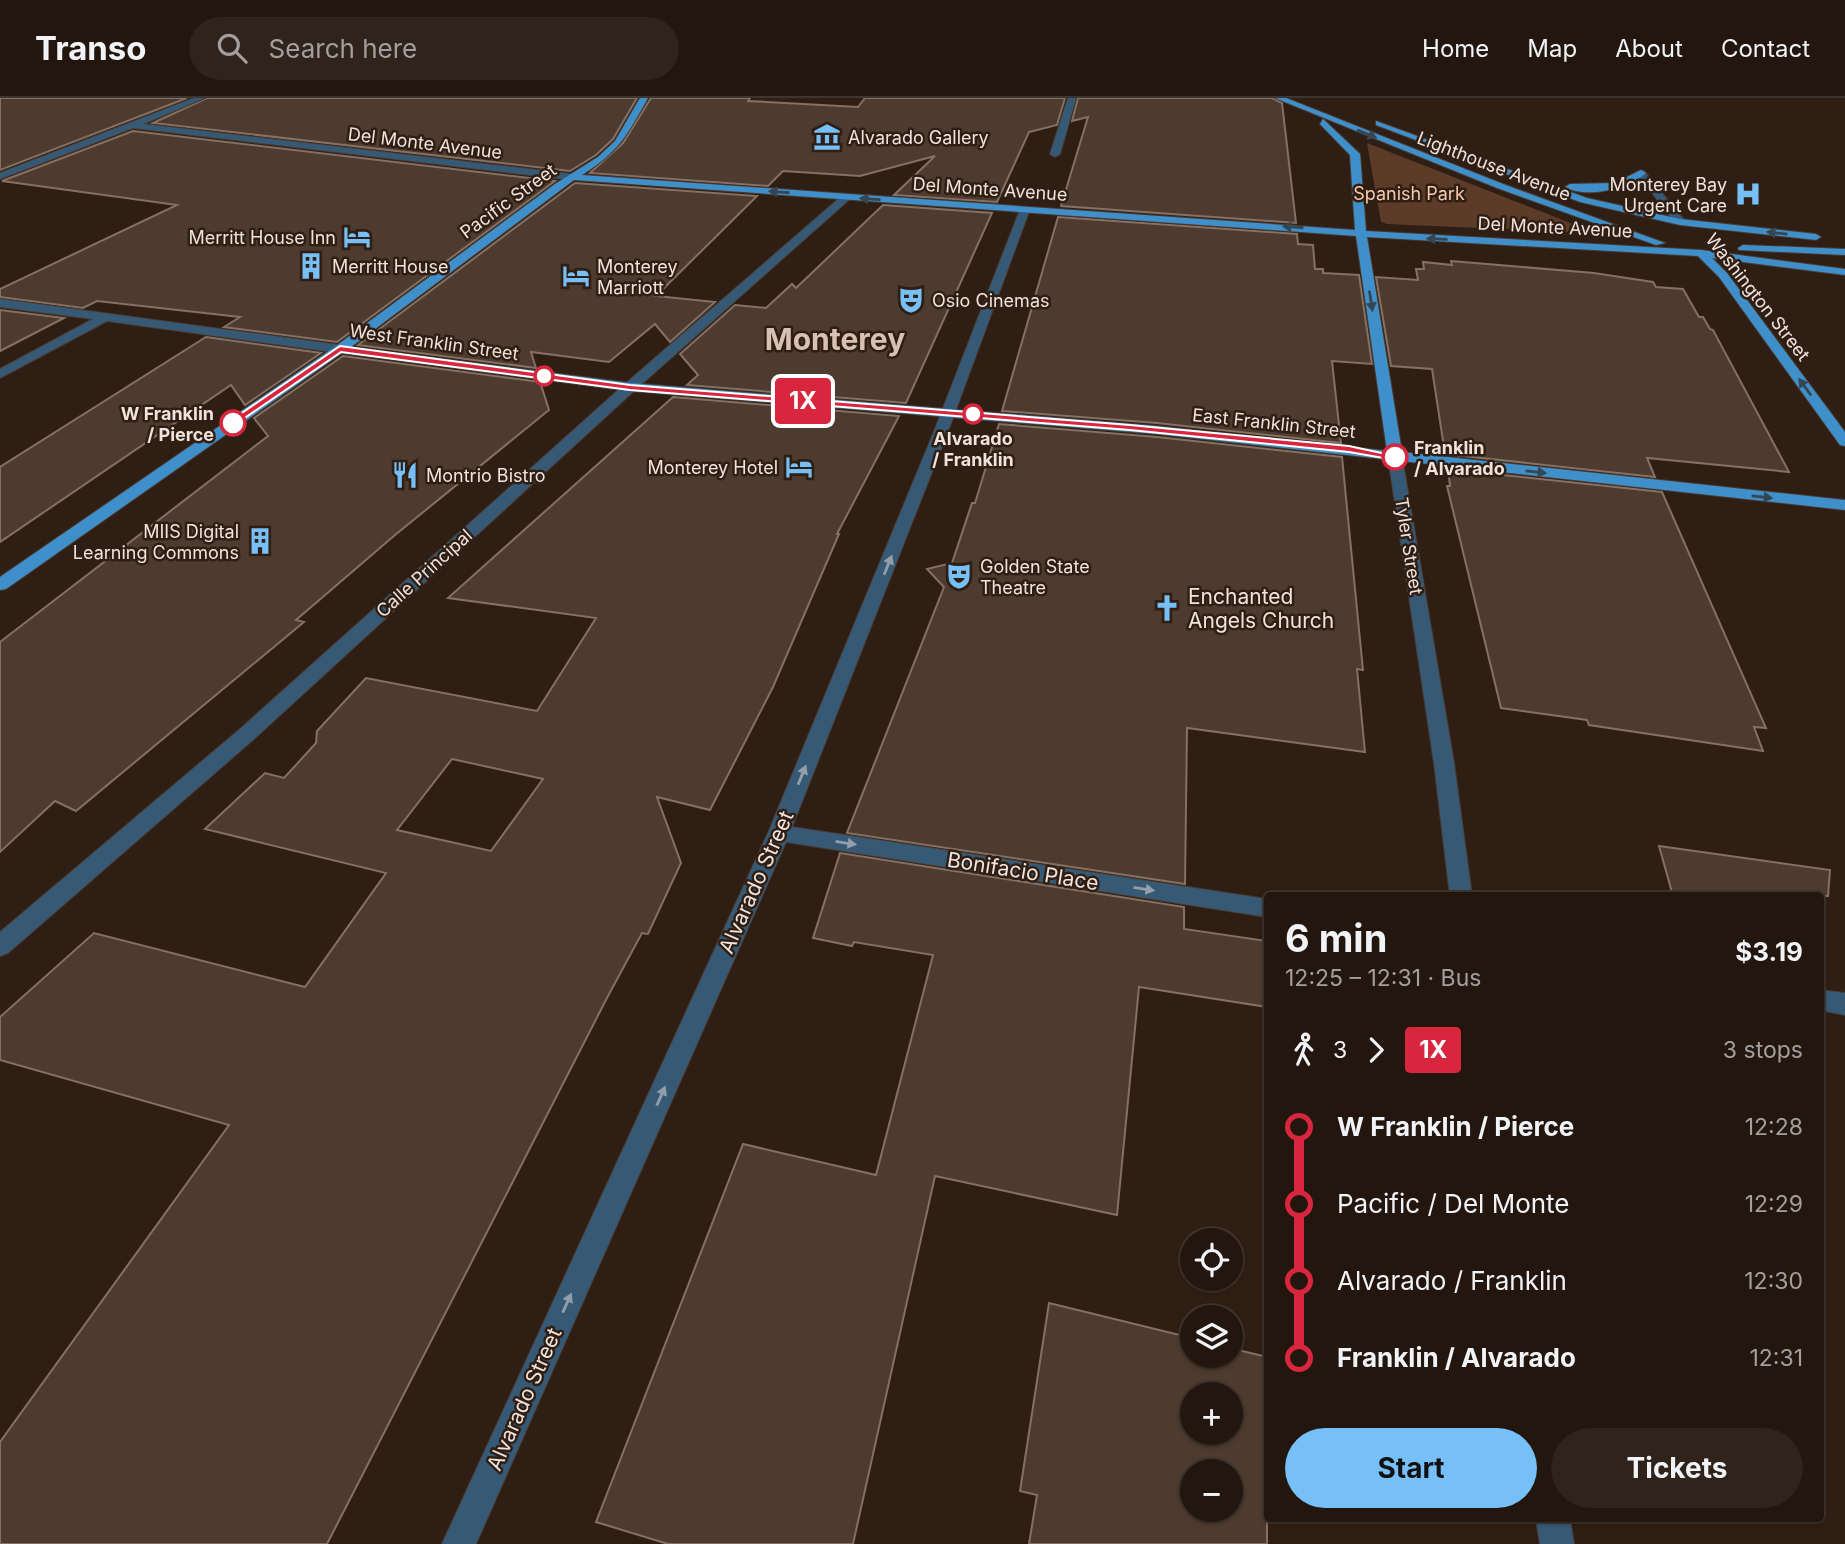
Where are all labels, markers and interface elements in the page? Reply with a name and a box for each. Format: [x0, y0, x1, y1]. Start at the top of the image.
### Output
search box [189, 17, 679, 80]
text: Transo [35, 28, 147, 68]
icon: search [213, 29, 251, 67]
text: Search here [269, 33, 417, 64]
text: Home [1422, 34, 1489, 63]
text: Map [1527, 34, 1577, 63]
text: About [1615, 34, 1683, 63]
text: Contact [1721, 34, 1810, 63]
museum icon: Alvarado Gallery [812, 122, 842, 152]
street label: Del Monte Avenue [347, 123, 503, 163]
place label: Alvarado Gallery [848, 127, 989, 148]
street label: Lighthouse Avenue [1414, 127, 1574, 205]
one-way arrow [1357, 128, 1378, 139]
street label: Pacific Street [456, 159, 560, 243]
street label: Del Monte Avenue [912, 173, 1068, 205]
place label: Monterey Bay Urgent Care [1610, 174, 1727, 216]
hospital icon: Monterey Bay Urgent Care [1733, 179, 1763, 209]
park label: Spanish Park [1353, 183, 1465, 204]
one-way arrow [767, 186, 789, 197]
one-way arrow [859, 193, 881, 204]
street label: Del Monte Avenue [1477, 212, 1633, 242]
one-way arrow [1282, 221, 1304, 232]
hotel icon: Merritt House Inn [342, 222, 372, 252]
place label: Merritt House Inn [188, 227, 336, 248]
one-way arrow [1766, 228, 1788, 239]
street label: Washington Street [1702, 229, 1814, 365]
one-way arrow [1426, 233, 1448, 244]
building icon: Merritt House [296, 251, 326, 281]
place label: Merritt House [332, 256, 448, 277]
place label: Monterey Marriott [597, 256, 678, 298]
hotel icon: Monterey Marriott [561, 261, 591, 291]
theatre icon: Osio Cinemas [896, 285, 926, 315]
place label: Osio Cinemas [932, 290, 1050, 311]
one-way arrow [1366, 290, 1377, 312]
street label: West Franklin Street [348, 320, 520, 364]
district label: Monterey [765, 321, 905, 357]
unlabelled marker [534, 366, 554, 386]
line badge: 1X [772, 378, 834, 424]
one-way arrow [1798, 378, 1812, 396]
text: 1X [789, 386, 817, 415]
place label: W Franklin / Pierce [121, 403, 214, 445]
marker: Alvarado / Franklin [963, 404, 983, 424]
street label: East Franklin Street [1191, 404, 1357, 442]
marker: W Franklin / Pierce [220, 410, 246, 436]
place label: Alvarado / Franklin [932, 428, 1014, 470]
place label: Franklin / Alvarado [1414, 437, 1505, 479]
marker: Franklin / Alvarado [1382, 444, 1408, 470]
hotel icon: Monterey Hotel [784, 452, 814, 482]
place label: Monterey Hotel [648, 457, 778, 478]
restaurant icon: Montrio Bistro [390, 460, 420, 490]
place label: Montrio Bistro [426, 465, 546, 486]
one-way arrow [1525, 467, 1547, 478]
one-way arrow [1752, 491, 1774, 502]
street label: Tyler Street [1391, 496, 1427, 596]
place label: MIIS Digital Learning Commons [73, 521, 239, 563]
street label: Calle Principal [372, 525, 476, 621]
building icon: MIIS Digital Learning Commons [245, 526, 275, 556]
one-way arrow [882, 554, 893, 575]
place label: Golden State Theatre [980, 556, 1090, 598]
theatre icon: Golden State Theatre [944, 561, 974, 591]
place label: Enchanted Angels Church [1188, 584, 1334, 633]
church icon: Enchanted Angels Church [1152, 593, 1182, 623]
one-way arrow [797, 765, 808, 786]
street label: Alvarado Street [713, 807, 799, 957]
one-way arrow [835, 838, 857, 849]
street label: Bonifacio Place [945, 847, 1101, 895]
one-way arrow [1133, 884, 1155, 895]
text: 6 min [1285, 915, 1387, 961]
text: $3.19 [1735, 936, 1803, 967]
text: 12:25 – 12:31 · Bus [1285, 964, 1481, 992]
icon: walk [1285, 1031, 1323, 1069]
icon: forward [1357, 1031, 1395, 1069]
text: 1X [1419, 1035, 1447, 1064]
text: 3 [1333, 1036, 1347, 1064]
text: 3 stops [1723, 1036, 1803, 1064]
one-way arrow [656, 1085, 667, 1106]
text: W Franklin / Pierce [1337, 1111, 1574, 1142]
text: 12:28 [1745, 1113, 1803, 1141]
text: Pacific / Del Monte [1337, 1188, 1570, 1219]
text: 12:29 [1745, 1190, 1803, 1218]
map controls [1180, 1228, 1243, 1522]
button: locate [1180, 1228, 1243, 1291]
text: Alvarado / Franklin [1337, 1265, 1567, 1296]
text: 12:30 [1744, 1267, 1803, 1295]
one-way arrow [562, 1293, 573, 1313]
button: layers [1180, 1305, 1243, 1368]
street label: Alvarado Street [481, 1324, 567, 1474]
text: Franklin / Alvarado [1337, 1342, 1576, 1373]
text: 12:31 [1749, 1344, 1803, 1372]
button: + [1180, 1382, 1243, 1445]
button: Start [1285, 1428, 1537, 1508]
button: Tickets [1551, 1428, 1803, 1508]
button: − [1180, 1459, 1243, 1522]

